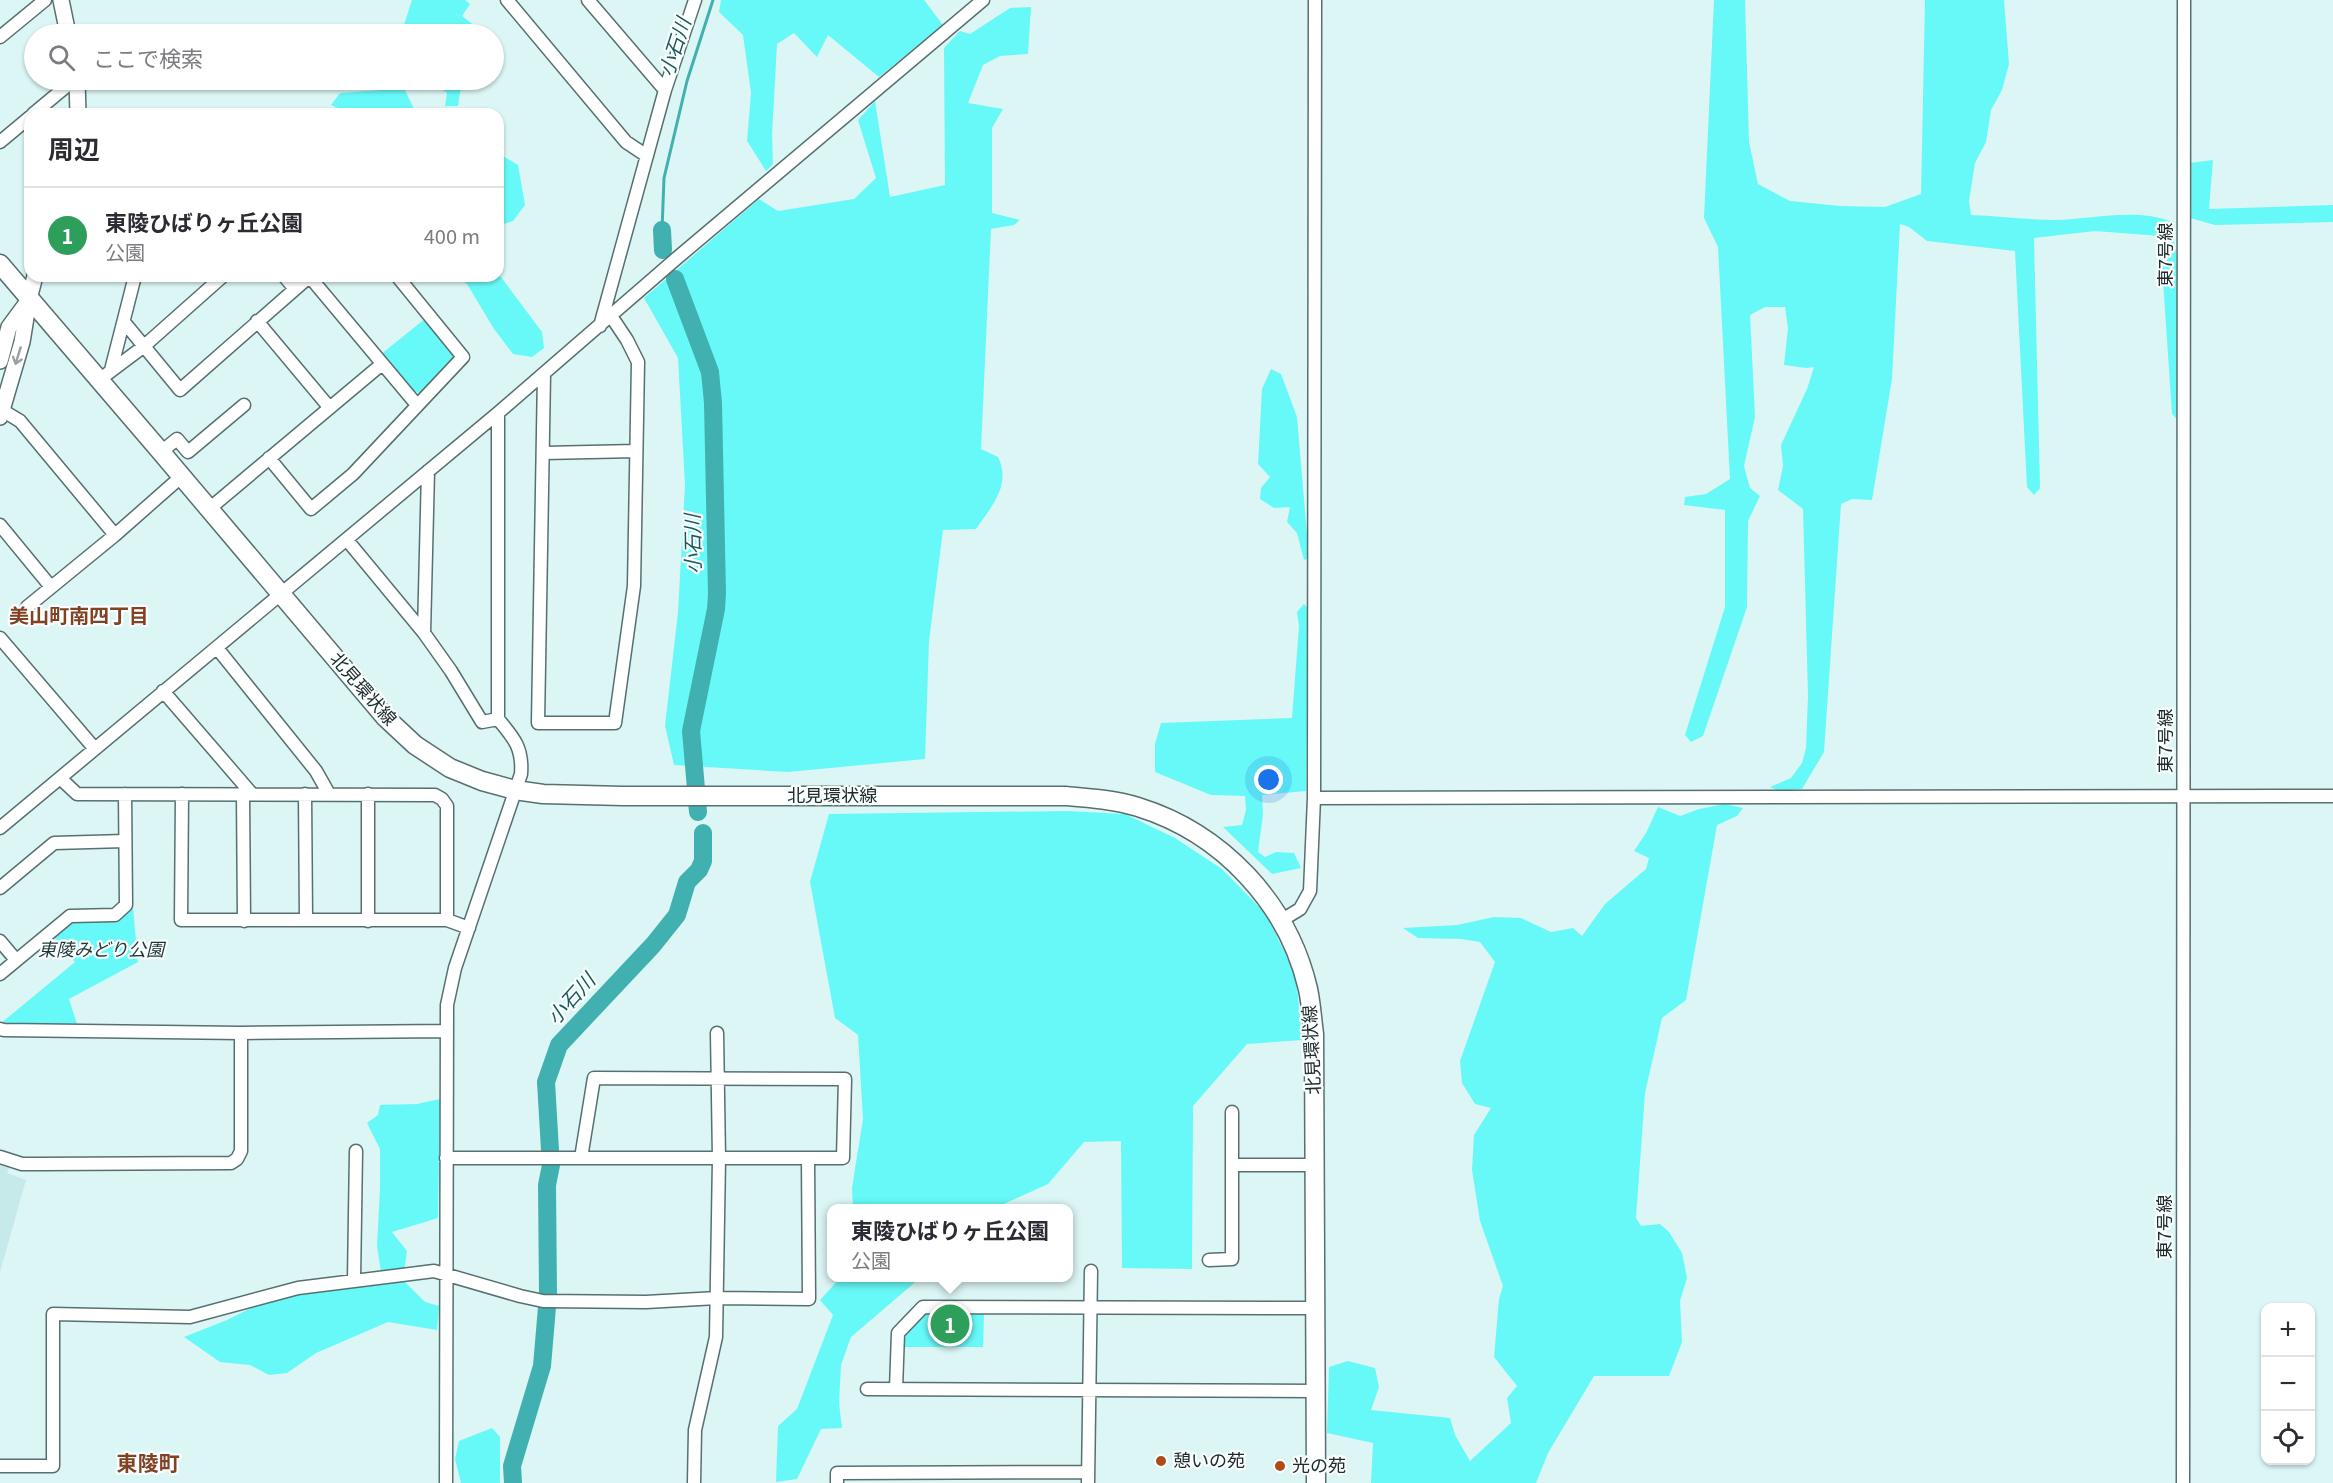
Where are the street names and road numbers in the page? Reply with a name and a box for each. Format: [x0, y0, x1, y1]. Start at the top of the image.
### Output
street label: 東7号線 [2151, 223, 2177, 287]
street label: 北見環状線 [325, 645, 404, 730]
street label: 東7号線 [2151, 709, 2177, 773]
street label: 北見環状線 [787, 781, 877, 807]
street label: 北見環状線 [1295, 1004, 1325, 1096]
street label: 東7号線 [2150, 1195, 2176, 1259]

